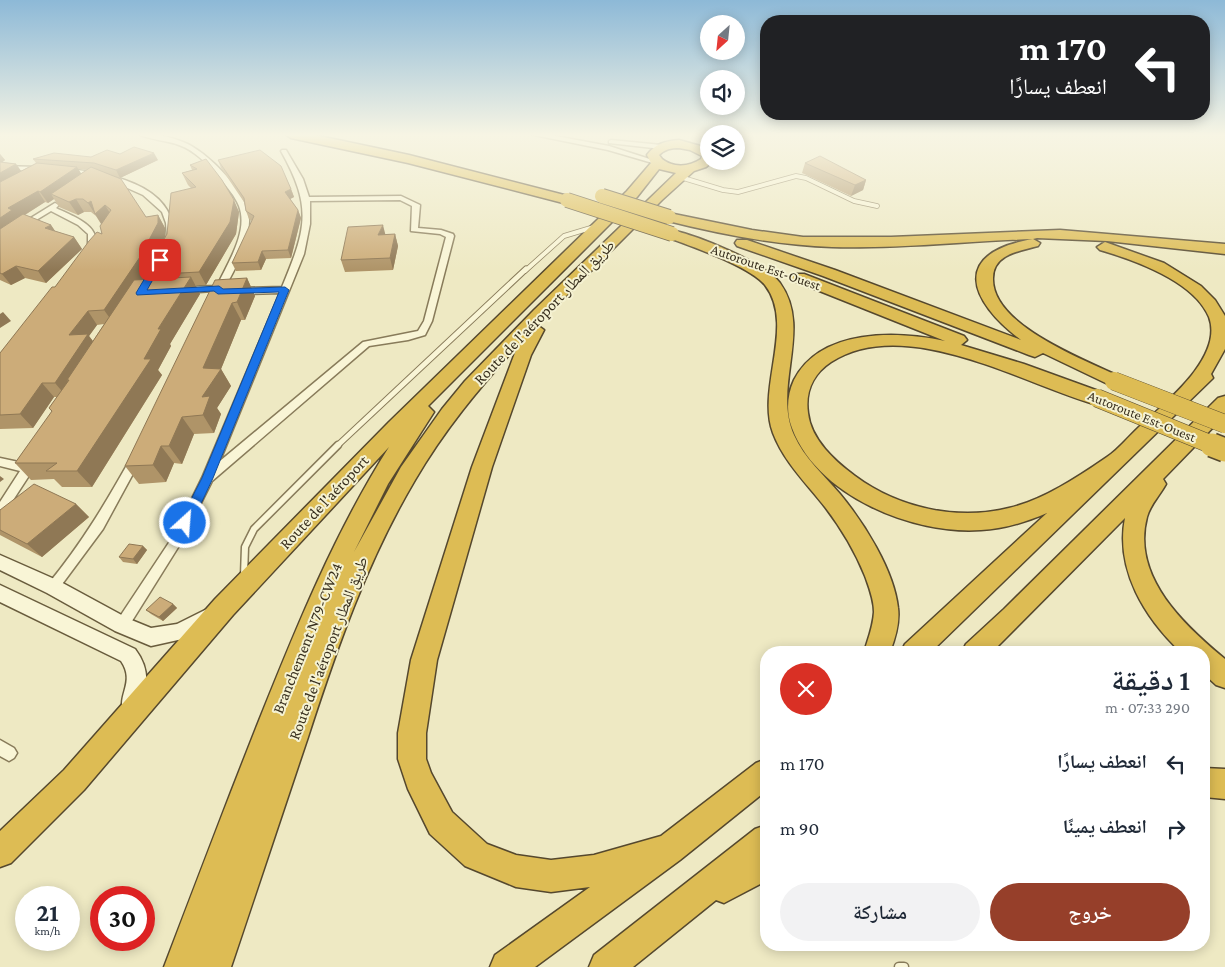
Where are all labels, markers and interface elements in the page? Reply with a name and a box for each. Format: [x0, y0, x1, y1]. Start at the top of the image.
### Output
north arrow [700, 15, 745, 60]
map controls [700, 15, 745, 170]
text: 170 m [1020, 29, 1107, 68]
icon: left [1125, 35, 1190, 100]
button: sound [700, 70, 745, 115]
text: انعطف يسارًا [1009, 74, 1107, 99]
button: layers [700, 125, 745, 170]
street label: Route de l'aéroport طريق المطار [470, 236, 619, 389]
pin [139, 239, 181, 281]
street label: Autoroute Est-Ouest [709, 241, 823, 293]
icon: arrive [146, 246, 174, 274]
street label: Autoroute Est-Ouest [1086, 387, 1199, 445]
street label: Route de l'aéroport [276, 451, 373, 553]
position arrow [158, 496, 210, 548]
street label: Route de l'aéroport طريق المطار [285, 554, 373, 743]
street label: Branchement N79-CW24 [269, 560, 345, 716]
button: close [780, 663, 832, 715]
text: 1 دقيقة [1111, 663, 1190, 696]
text: 290 m · 07:33 [1105, 699, 1190, 716]
icon: left [1162, 750, 1190, 778]
text: انعطف يسارًا [1057, 751, 1147, 772]
text: 170 m [780, 753, 824, 774]
icon: right [1162, 815, 1190, 843]
text: انعطف يمينًا [1063, 816, 1147, 837]
text: 90 m [780, 818, 819, 839]
button: مشاركة [780, 883, 980, 941]
button: خروج [990, 883, 1190, 941]
speed limit sign: 30 [90, 886, 155, 951]
text: 21 [36, 899, 59, 926]
text: km/h [35, 924, 60, 938]

